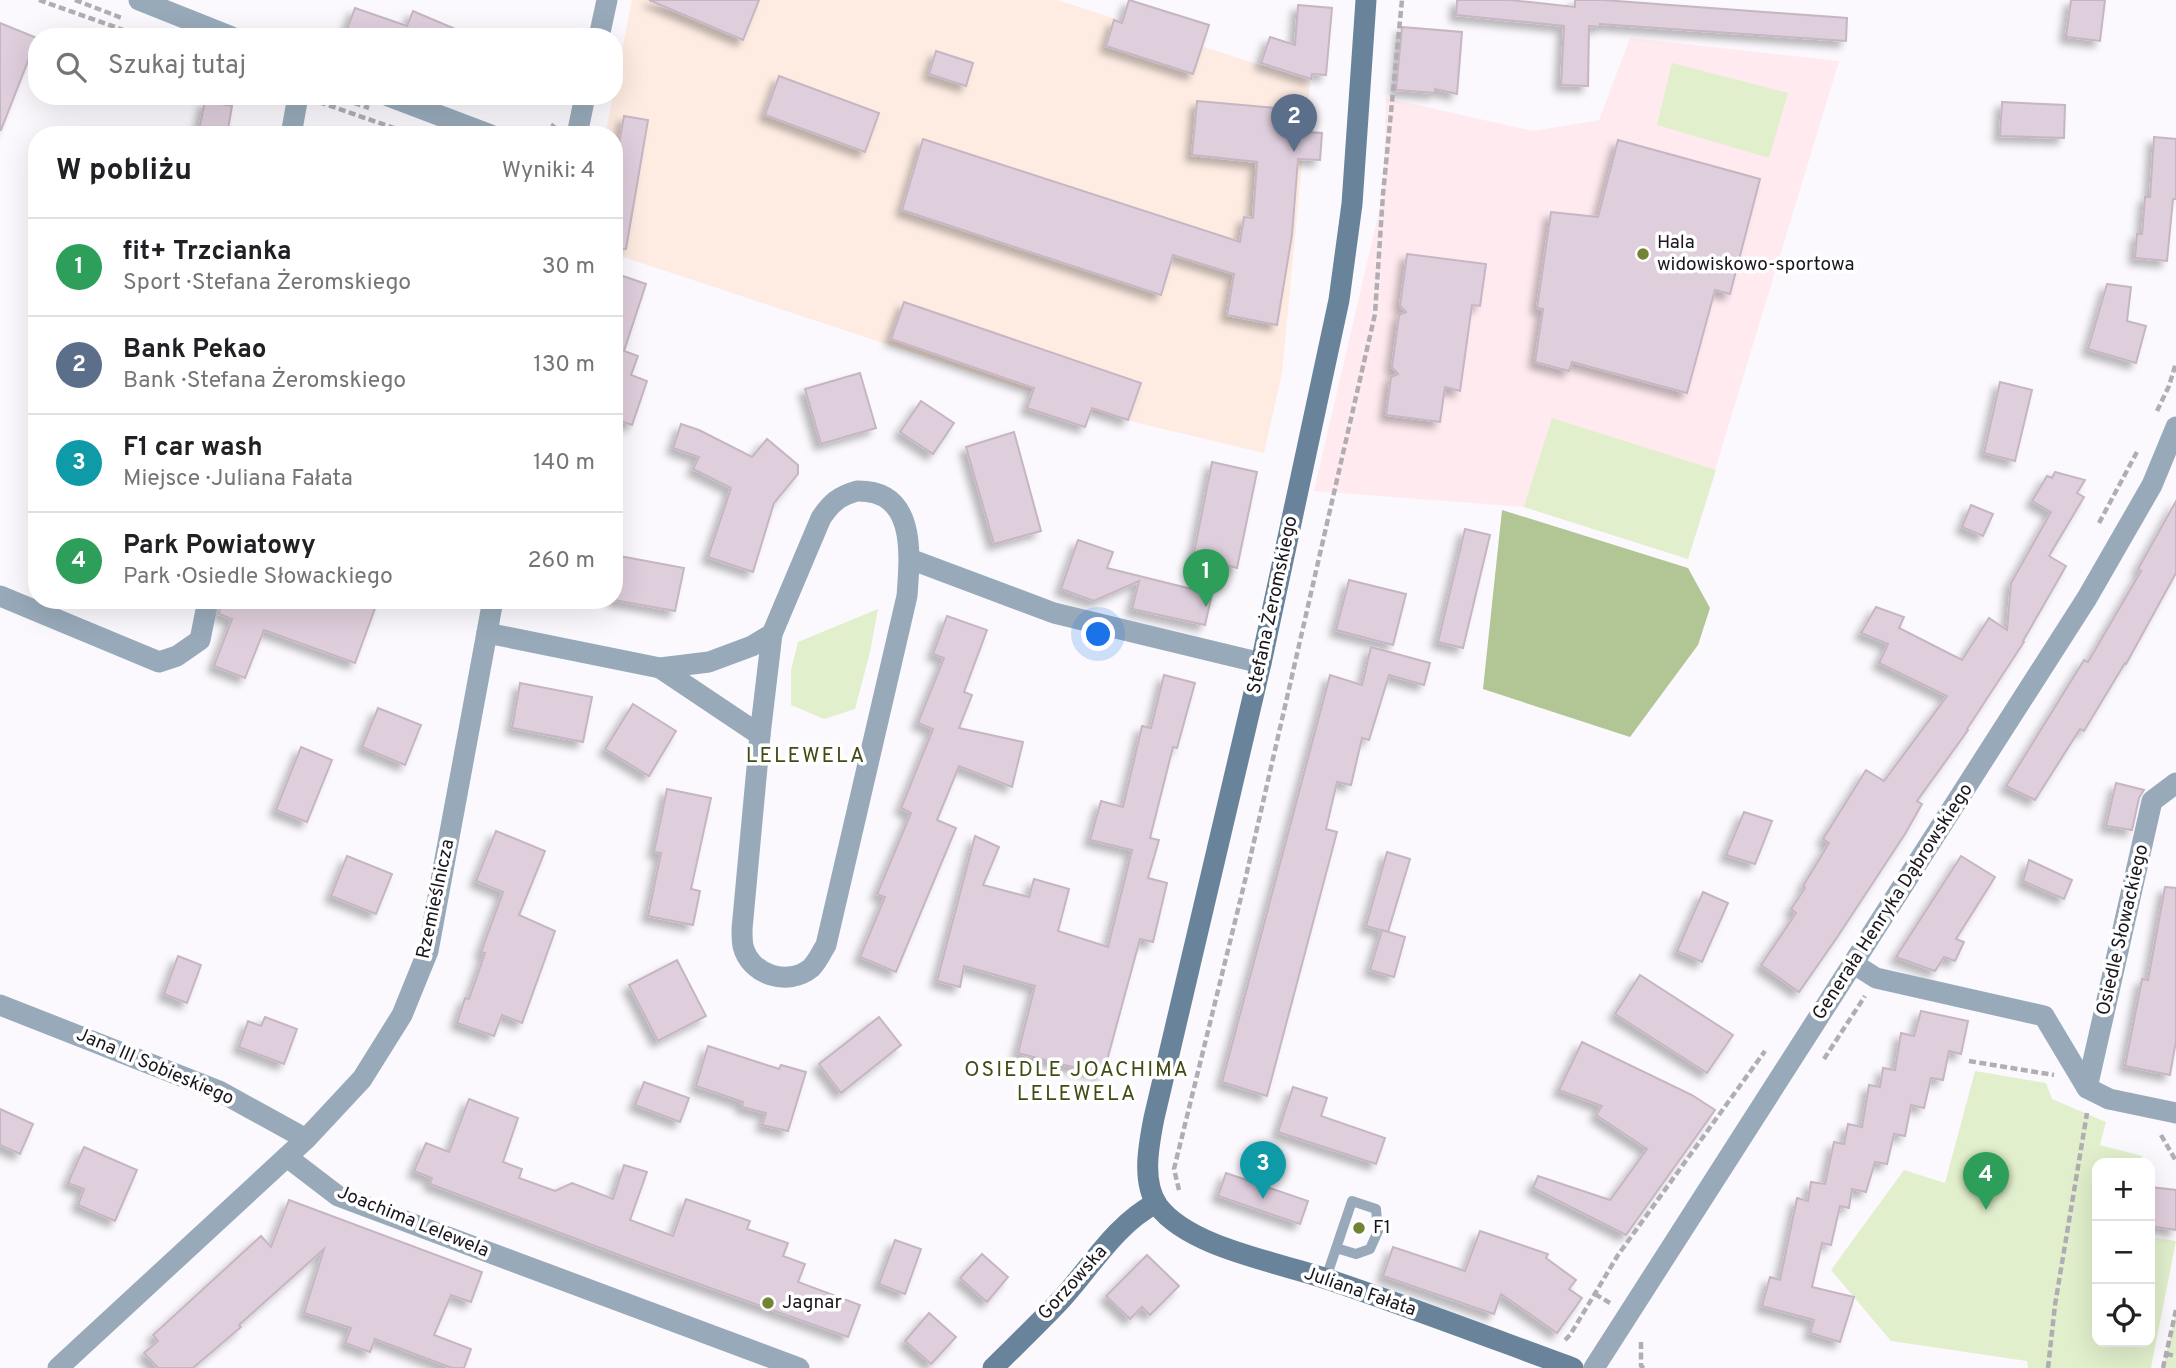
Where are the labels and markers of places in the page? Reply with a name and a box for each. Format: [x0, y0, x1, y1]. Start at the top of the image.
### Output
pin: 2 [1271, 94, 1317, 152]
place label: Hala widowiskowo-sportowa [1657, 231, 1854, 277]
marker: Hala widowiskowo-sportowa [1635, 246, 1651, 262]
pin: 1 [1183, 549, 1229, 607]
pin: 3 [1240, 1141, 1286, 1199]
pin: 4 [1963, 1152, 2009, 1210]
place label: F1 [1373, 1216, 1391, 1240]
marker: F1 [1351, 1220, 1367, 1236]
place label: Jagnar [782, 1291, 843, 1315]
marker: Jagnar [760, 1295, 776, 1311]

